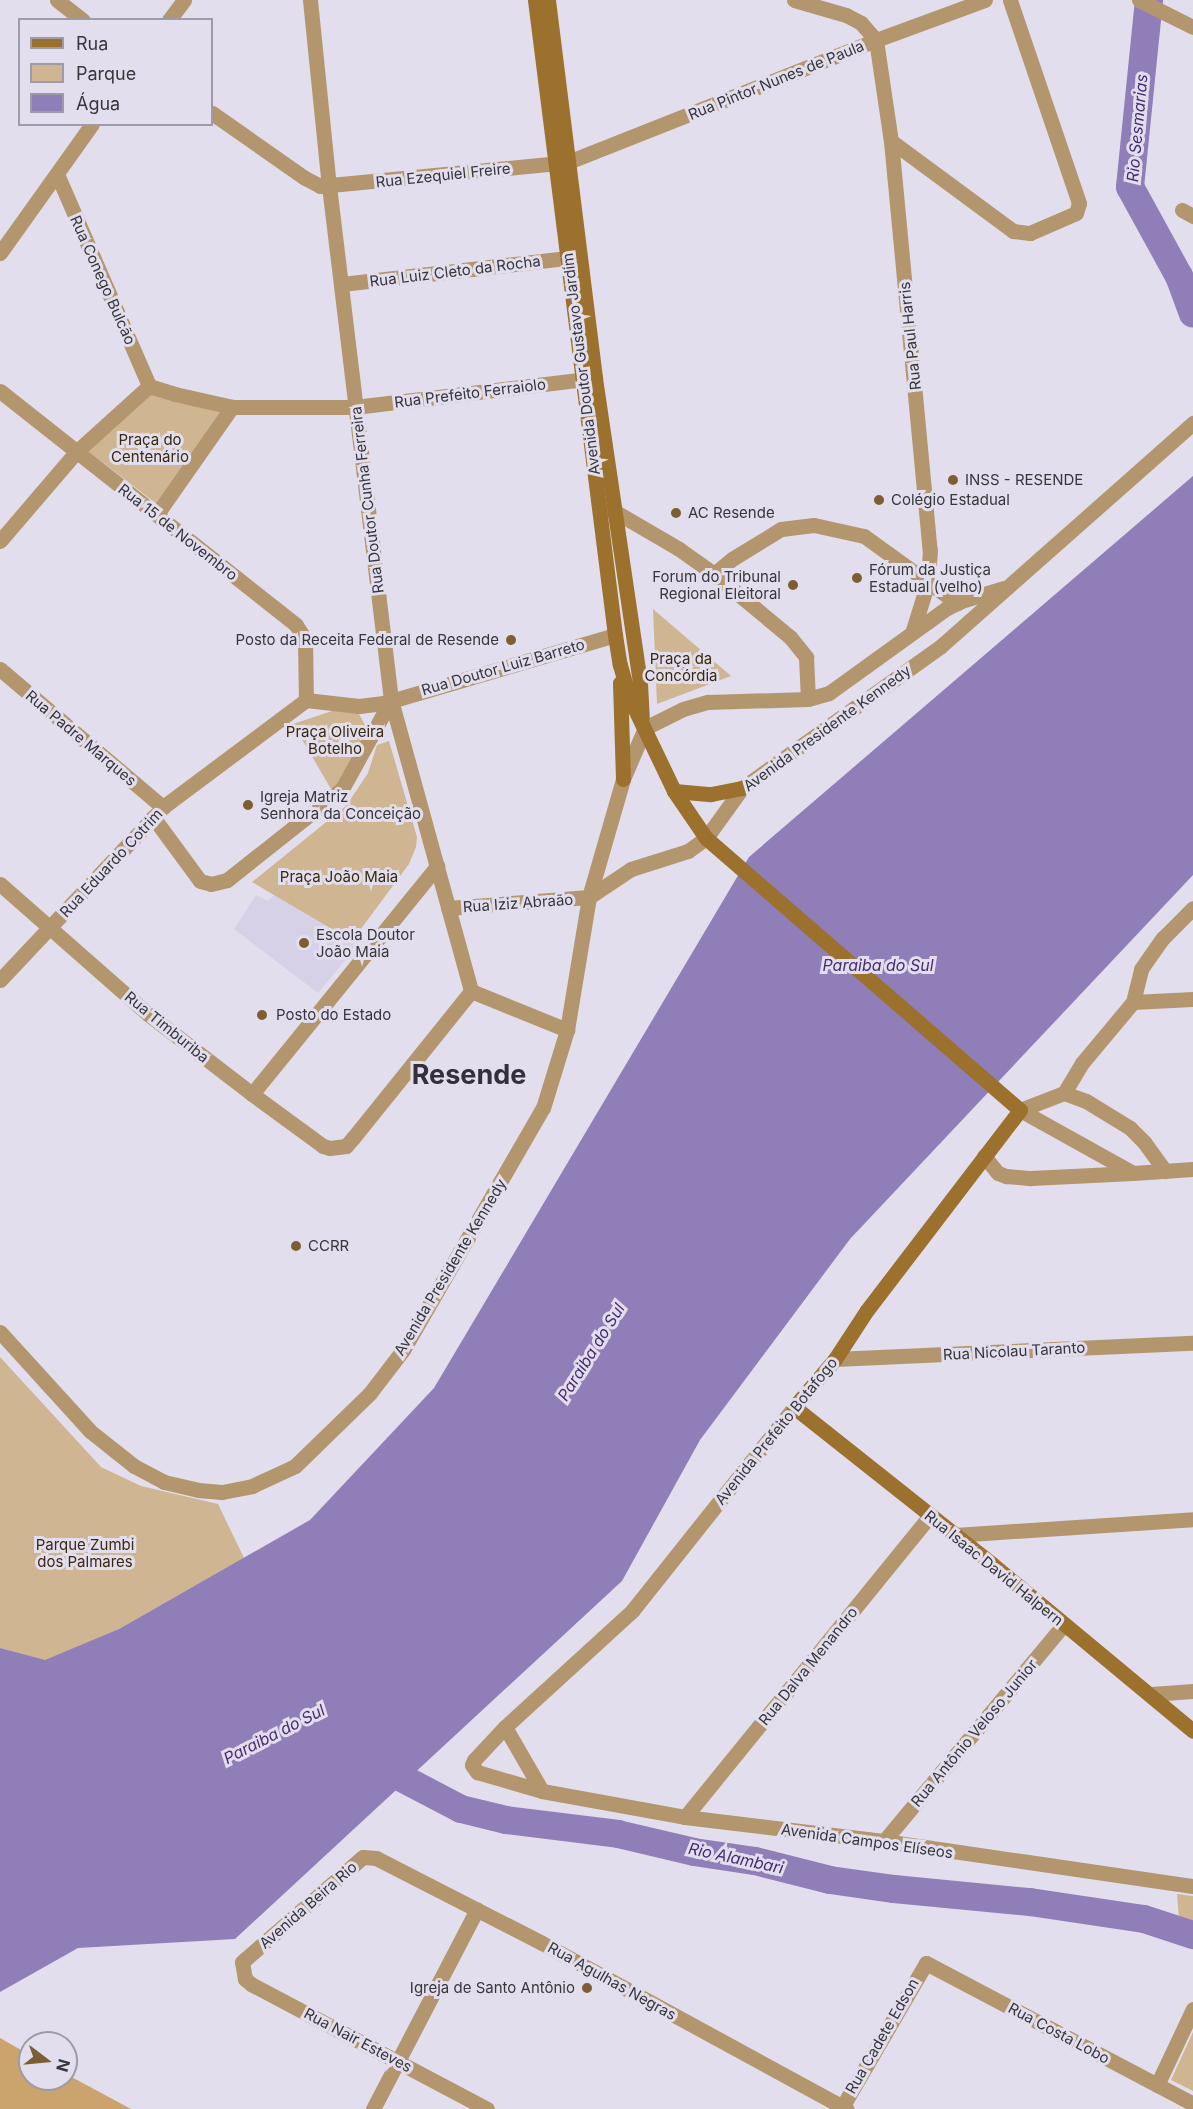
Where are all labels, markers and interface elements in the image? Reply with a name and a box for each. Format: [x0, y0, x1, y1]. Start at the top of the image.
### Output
legend [18, 18, 213, 126]
text: Rua [76, 33, 108, 54]
street label: Rua Pintor Nunes de Paula [686, 36, 866, 124]
text: Parque [76, 63, 136, 84]
water label: Rio Sesmarias [1123, 73, 1151, 183]
text: Água [76, 93, 120, 114]
street label: Rua Ezequiel Freire [375, 159, 511, 191]
street label: Rua Conego Bulcão [66, 213, 140, 347]
street label: Rua Luiz Cleto da Rocha [369, 252, 541, 290]
street label: Avenida Doutor Gustavo Jardim [558, 252, 604, 476]
street label: Rua Paul Harris [895, 281, 925, 391]
street label: Rua Prefeito Ferraiolo [393, 375, 547, 411]
street label: Rua Doutor Cunha Ferreira [347, 405, 387, 595]
park label: Praça do Centenário [111, 430, 189, 465]
place label: INSS - RESENDE [965, 471, 1083, 489]
marker: INSS - RESENDE [946, 473, 960, 487]
street label: Rua 15 de Novembro [115, 480, 241, 584]
place label: Colégio Estadual [891, 491, 1010, 509]
marker: Colégio Estadual [872, 493, 886, 507]
place label: AC Resende [688, 504, 775, 522]
marker: AC Resende [669, 506, 683, 520]
place label: Fórum da Justiça Estadual (velho) [869, 560, 991, 595]
place label: Forum do Tribunal Regional Eleitoral [652, 567, 781, 602]
marker: Fórum da Justiça Estadual (velho) [850, 571, 864, 585]
marker: Forum do Tribunal Regional Eleitoral [786, 578, 800, 592]
place label: Posto da Receita Federal de Resende [235, 631, 499, 649]
marker: Posto da Receita Federal de Resende [504, 633, 518, 647]
street label: Rua Doutor Luiz Barreto [419, 635, 587, 699]
park label: Praça da Concórdia [644, 649, 718, 684]
street label: Avenida Presidente Kennedy [740, 661, 914, 795]
street label: Rua Padre Marques [22, 686, 140, 790]
park label: Praça Oliveira Botelho [286, 722, 384, 757]
place label: Igreja Matriz Senhora da Conceição [260, 787, 421, 822]
marker: Igreja Matriz Senhora da Conceição [241, 798, 255, 812]
street label: Rua Eduardo Cotrim [56, 805, 166, 921]
park label: Praça João Maia [280, 868, 398, 886]
street label: Rua Iziz Abraão [462, 890, 574, 916]
place label: Escola Doutor João Maia [316, 925, 415, 960]
marker: Escola Doutor João Maia [297, 936, 311, 950]
water label: Paraiba do Sul [822, 955, 934, 975]
street label: Rua Timburiba [121, 988, 213, 1066]
marker: Posto do Estado [253, 1006, 271, 1024]
place label: Posto do Estado [276, 1006, 391, 1024]
district label: Resende [412, 1059, 526, 1091]
street label: Avenida Presidente Kennedy [390, 1175, 510, 1359]
place label: CCRR [308, 1237, 349, 1255]
marker: CCRR [289, 1239, 303, 1253]
water label: Paraiba do Sul [553, 1300, 629, 1404]
street label: Rua Nicolau Taranto [942, 1338, 1086, 1364]
street label: Avenida Prefeito Botafogo [711, 1354, 841, 1508]
street label: Rua Isaac David Halpern [921, 1507, 1067, 1629]
park label: Parque Zumbi dos Palmares [36, 1535, 134, 1570]
street label: Rua Dalva Menandro [755, 1603, 861, 1729]
street label: Rua Antônio Veloso Junior [907, 1656, 1041, 1810]
water label: Paraiba do Sul [220, 1700, 328, 1768]
street label: Avenida Campos Elíseos [780, 1820, 954, 1862]
water label: Rio Alambari [687, 1839, 785, 1877]
street label: Avenida Beira Rio [256, 1858, 360, 1952]
street label: Rua Agulhas Negras [545, 1938, 679, 2024]
street label: Rua Cadete Edson [842, 1975, 922, 2097]
place label: Igreja de Santo Antônio [410, 1979, 575, 1997]
marker: Igreja de Santo Antônio [580, 1981, 594, 1995]
street label: Rua Costa Lobo [1005, 1999, 1113, 2067]
street label: Rua Nair Esteves [301, 2004, 415, 2076]
north arrow [18, 2031, 78, 2091]
text: N [52, 2057, 75, 2074]

